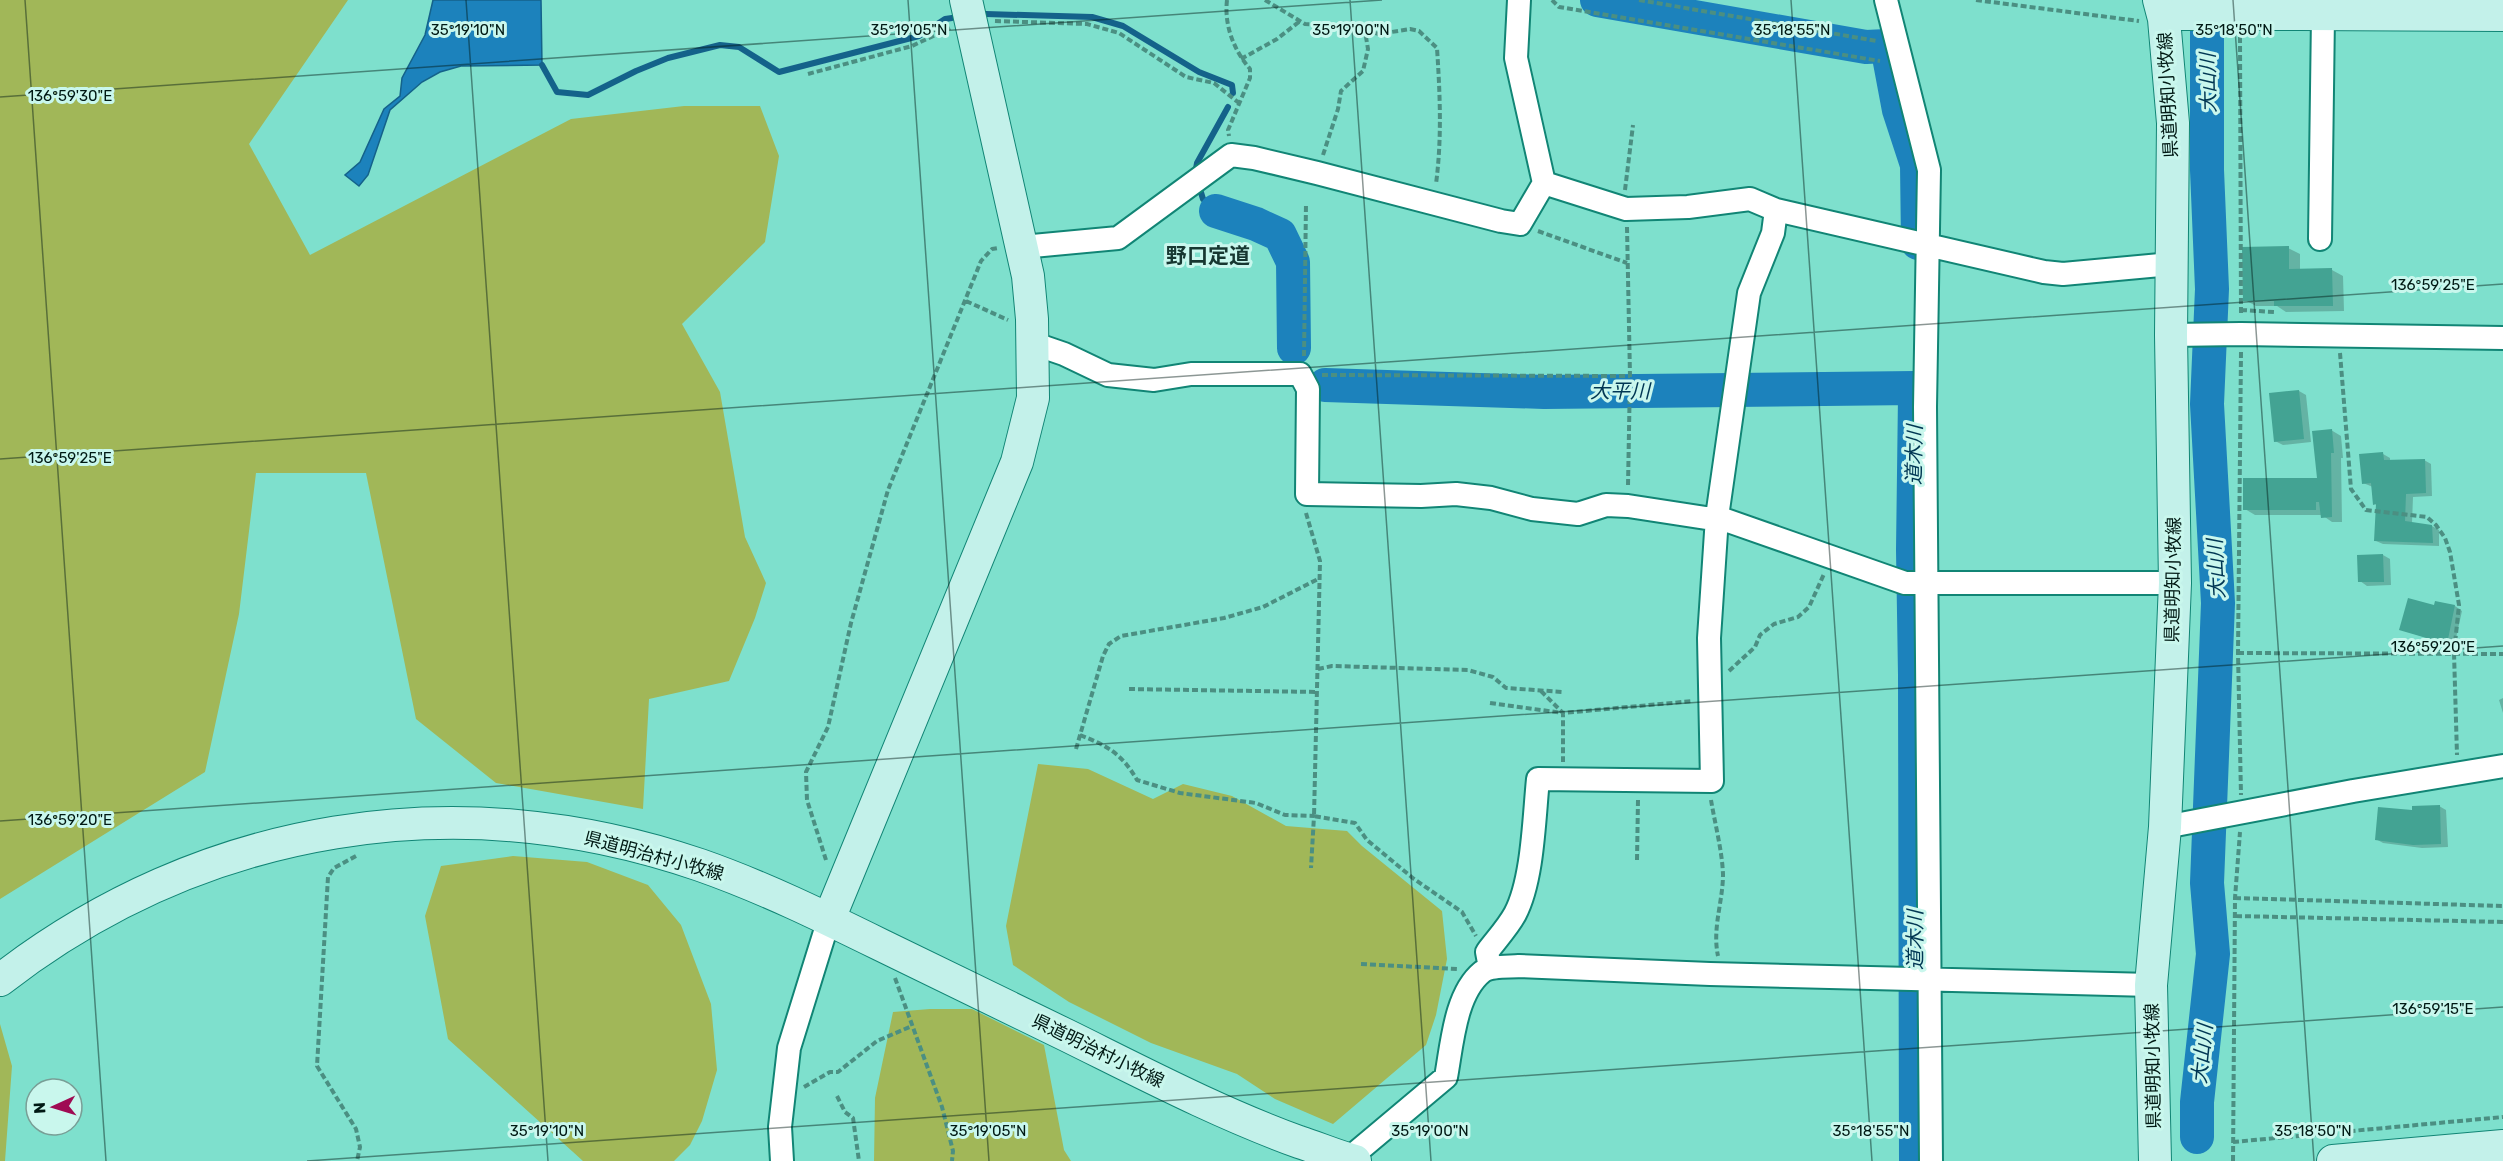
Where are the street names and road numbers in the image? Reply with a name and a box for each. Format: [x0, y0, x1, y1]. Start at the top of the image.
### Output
street label: 県道明知小牧線 [2154, 32, 2182, 158]
street label: 県道明知小牧線 [2161, 517, 2185, 643]
street label: 県道明治村小牧線 [582, 827, 726, 885]
street label: 県道明知小牧線 [2141, 1003, 2165, 1129]
street label: 県道明治村小牧線 [1028, 1010, 1168, 1092]

